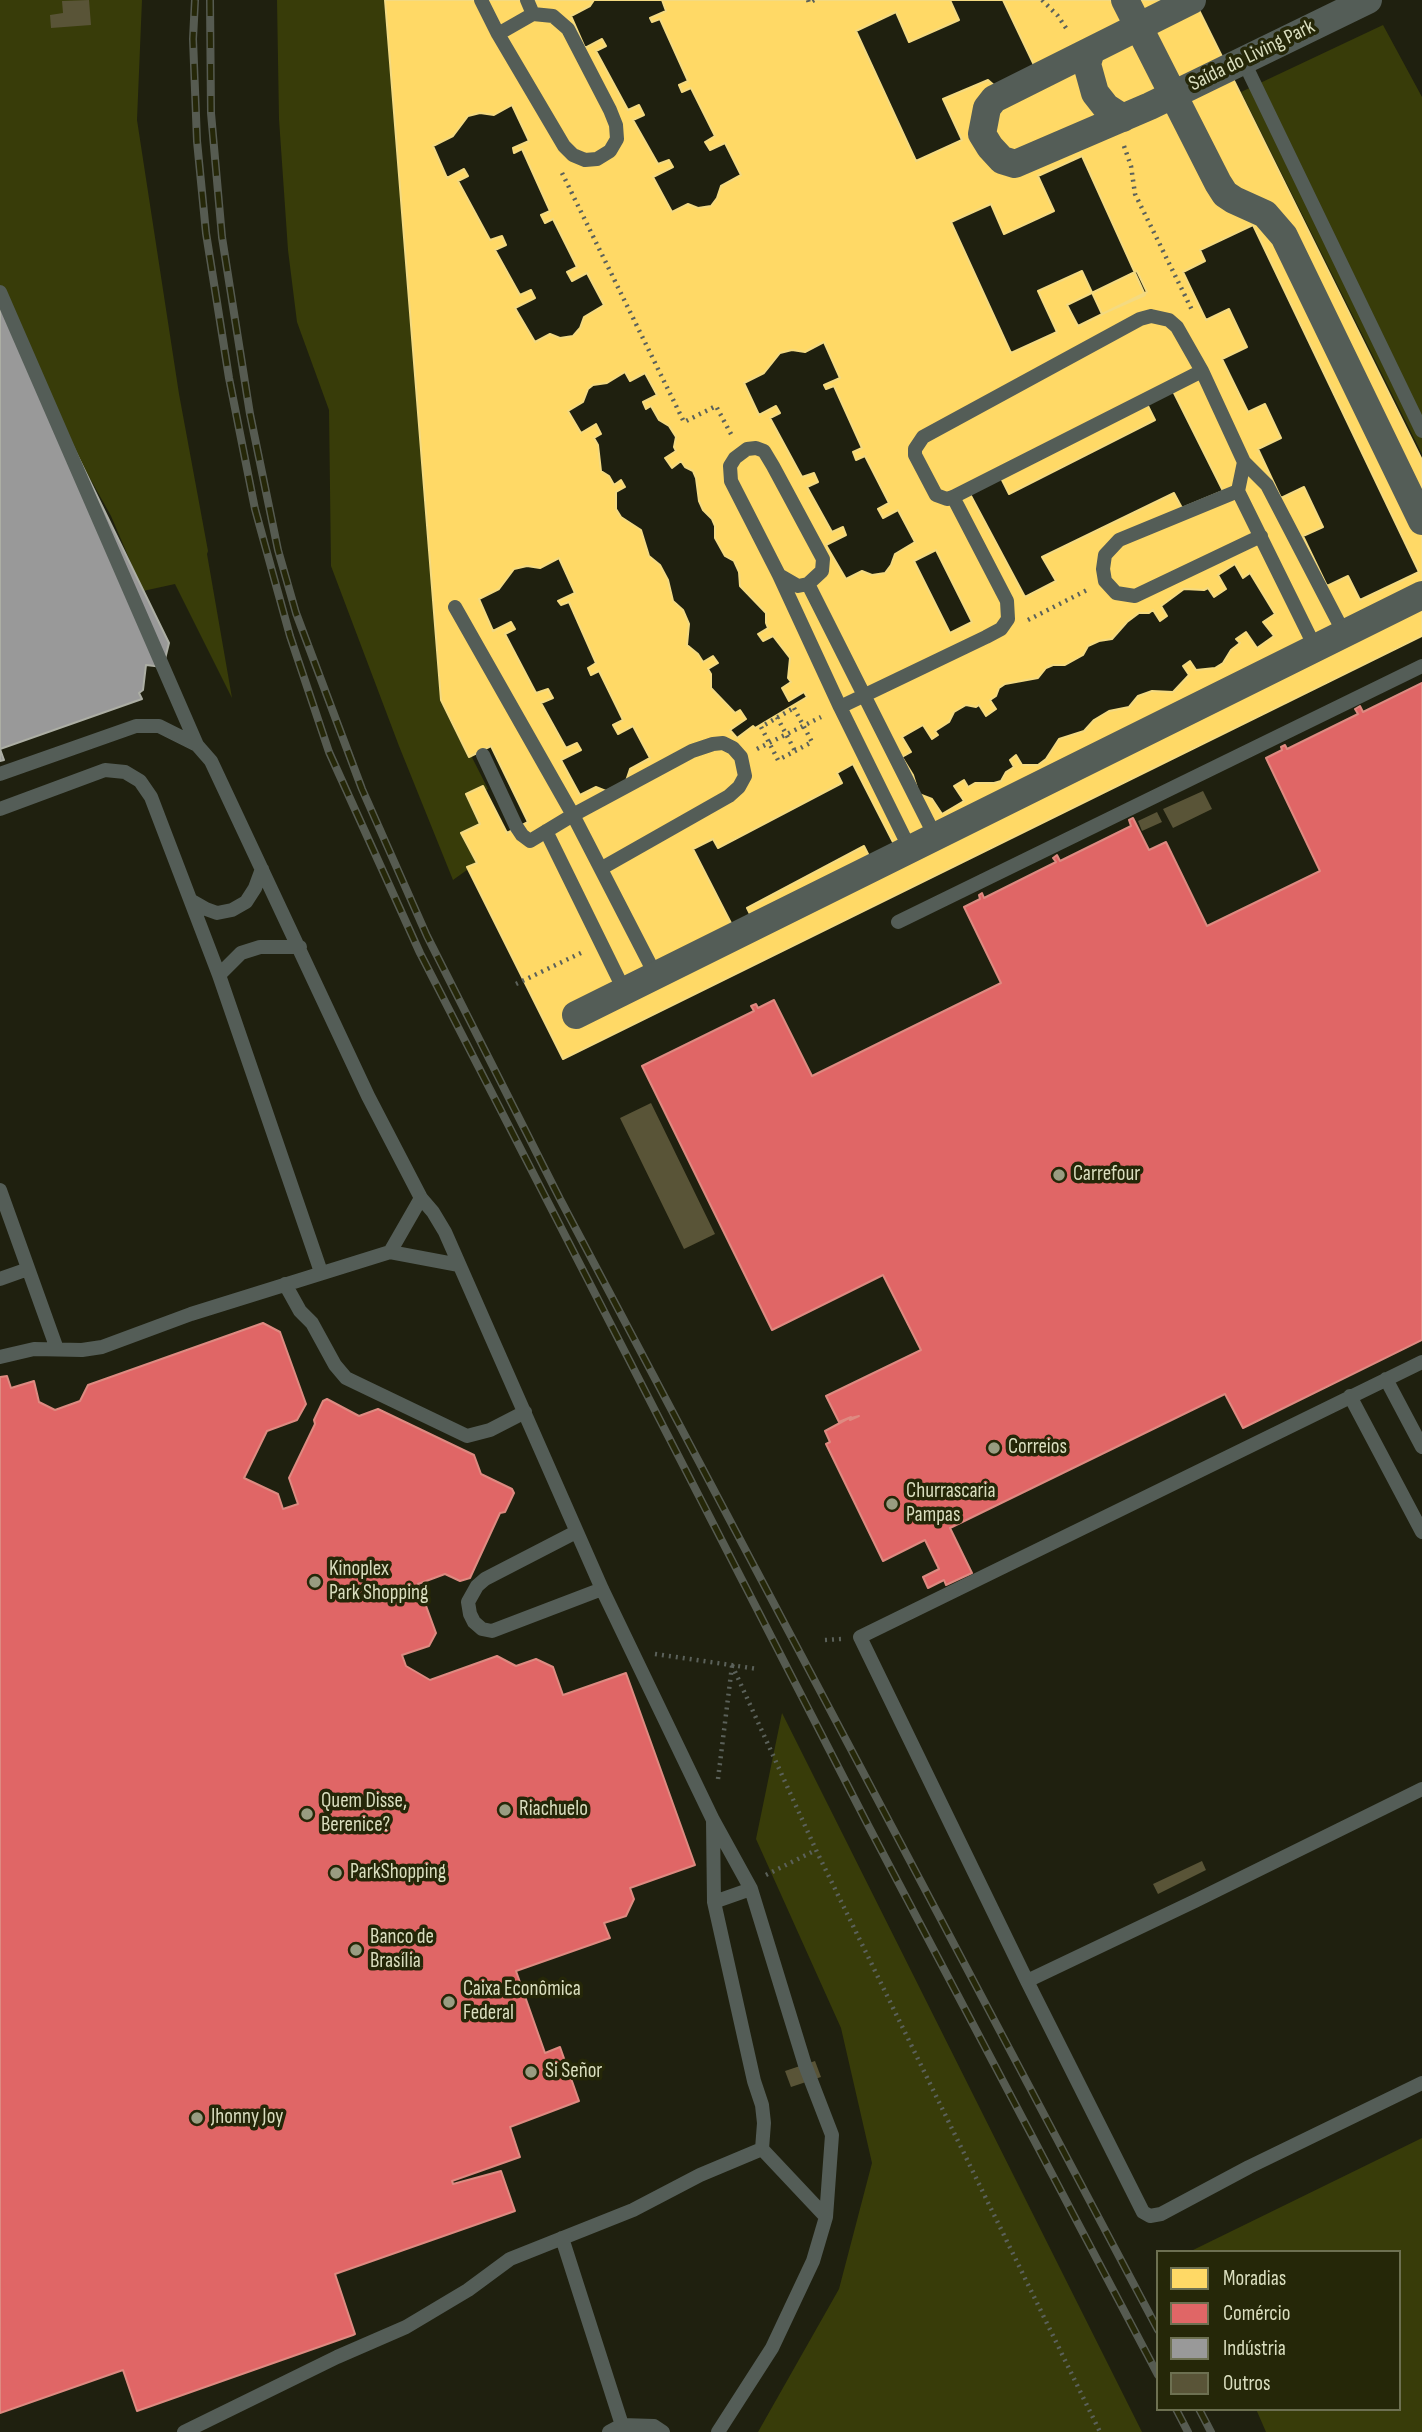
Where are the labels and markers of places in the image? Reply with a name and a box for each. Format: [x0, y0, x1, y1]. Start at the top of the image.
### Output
place label: Carrefour [1073, 1162, 1140, 1188]
marker: Carrefour [1051, 1167, 1067, 1183]
place label: Correios [1008, 1435, 1067, 1461]
marker: Correios [986, 1440, 1002, 1456]
place label: Churrascaria Pampas [906, 1479, 996, 1529]
marker: Churrascaria Pampas [884, 1496, 900, 1512]
place label: Kinoplex Park Shopping [329, 1557, 428, 1607]
marker: Kinoplex Park Shopping [307, 1574, 323, 1590]
place label: Quem Disse, Berenice? [321, 1789, 407, 1839]
place label: Riachuelo [519, 1797, 588, 1823]
marker: Riachuelo [497, 1802, 513, 1818]
marker: Quem Disse, Berenice? [299, 1806, 315, 1822]
place label: ParkShopping [350, 1860, 446, 1886]
marker: ParkShopping [328, 1865, 344, 1881]
place label: Banco de Brasília [370, 1925, 434, 1975]
marker: Banco de Brasília [348, 1942, 364, 1958]
place label: Caixa Econômica Federal [463, 1977, 581, 2027]
marker: Caixa Econômica Federal [441, 1994, 457, 2010]
place label: Si Señor [545, 2059, 602, 2085]
marker: Si Señor [523, 2064, 539, 2080]
place label: Jhonny Joy [211, 2105, 283, 2131]
marker: Jhonny Joy [189, 2110, 205, 2126]

